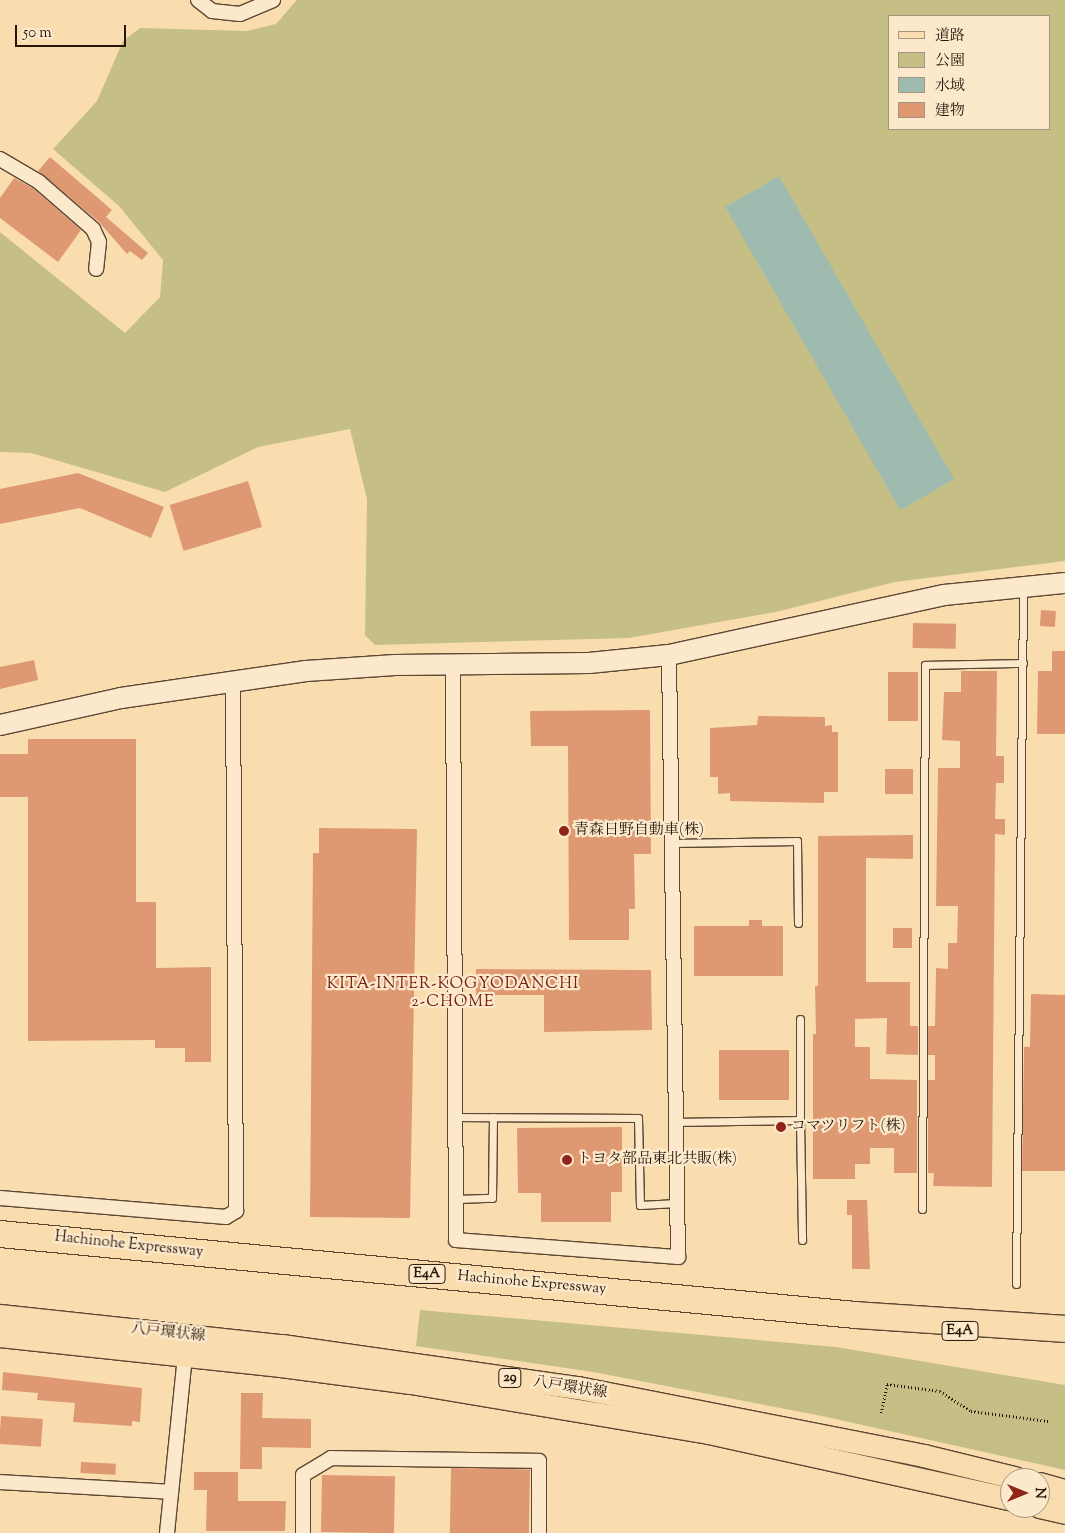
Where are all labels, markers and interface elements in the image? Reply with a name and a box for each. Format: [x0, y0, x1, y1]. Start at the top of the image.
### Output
scale bar [18, 15, 129, 47]
legend [888, 15, 1050, 130]
text: 50 m [23, 23, 52, 44]
text: 道路 [935, 26, 965, 47]
text: 公園 [935, 51, 965, 72]
text: 水域 [935, 76, 965, 97]
text: 建物 [935, 101, 965, 122]
place label: 青森日野自動車(株) [574, 822, 704, 840]
marker: 青森日野自動車(株) [558, 825, 570, 837]
district label: KITA-INTER-KOGYODANCHI 2-CHOME [324, 975, 582, 1013]
place label: コマツリフト(株) [791, 1118, 906, 1136]
marker: コマツリフト(株) [775, 1121, 787, 1133]
place label: トヨタ部品東北共販(株) [577, 1151, 737, 1169]
marker: トヨタ部品東北共販(株) [561, 1154, 573, 1166]
street label: Hachinohe Expressway [54, 1228, 204, 1262]
road number: E4A [408, 1262, 446, 1286]
street label: Hachinohe Expressway [457, 1268, 607, 1298]
street label: 八戸環状線 [130, 1320, 206, 1346]
road number: E4A [941, 1320, 979, 1342]
road number: 29 [498, 1366, 522, 1390]
street label: 八戸環状線 [532, 1373, 608, 1403]
north arrow [1000, 1468, 1050, 1518]
text: N [1029, 1487, 1049, 1499]

